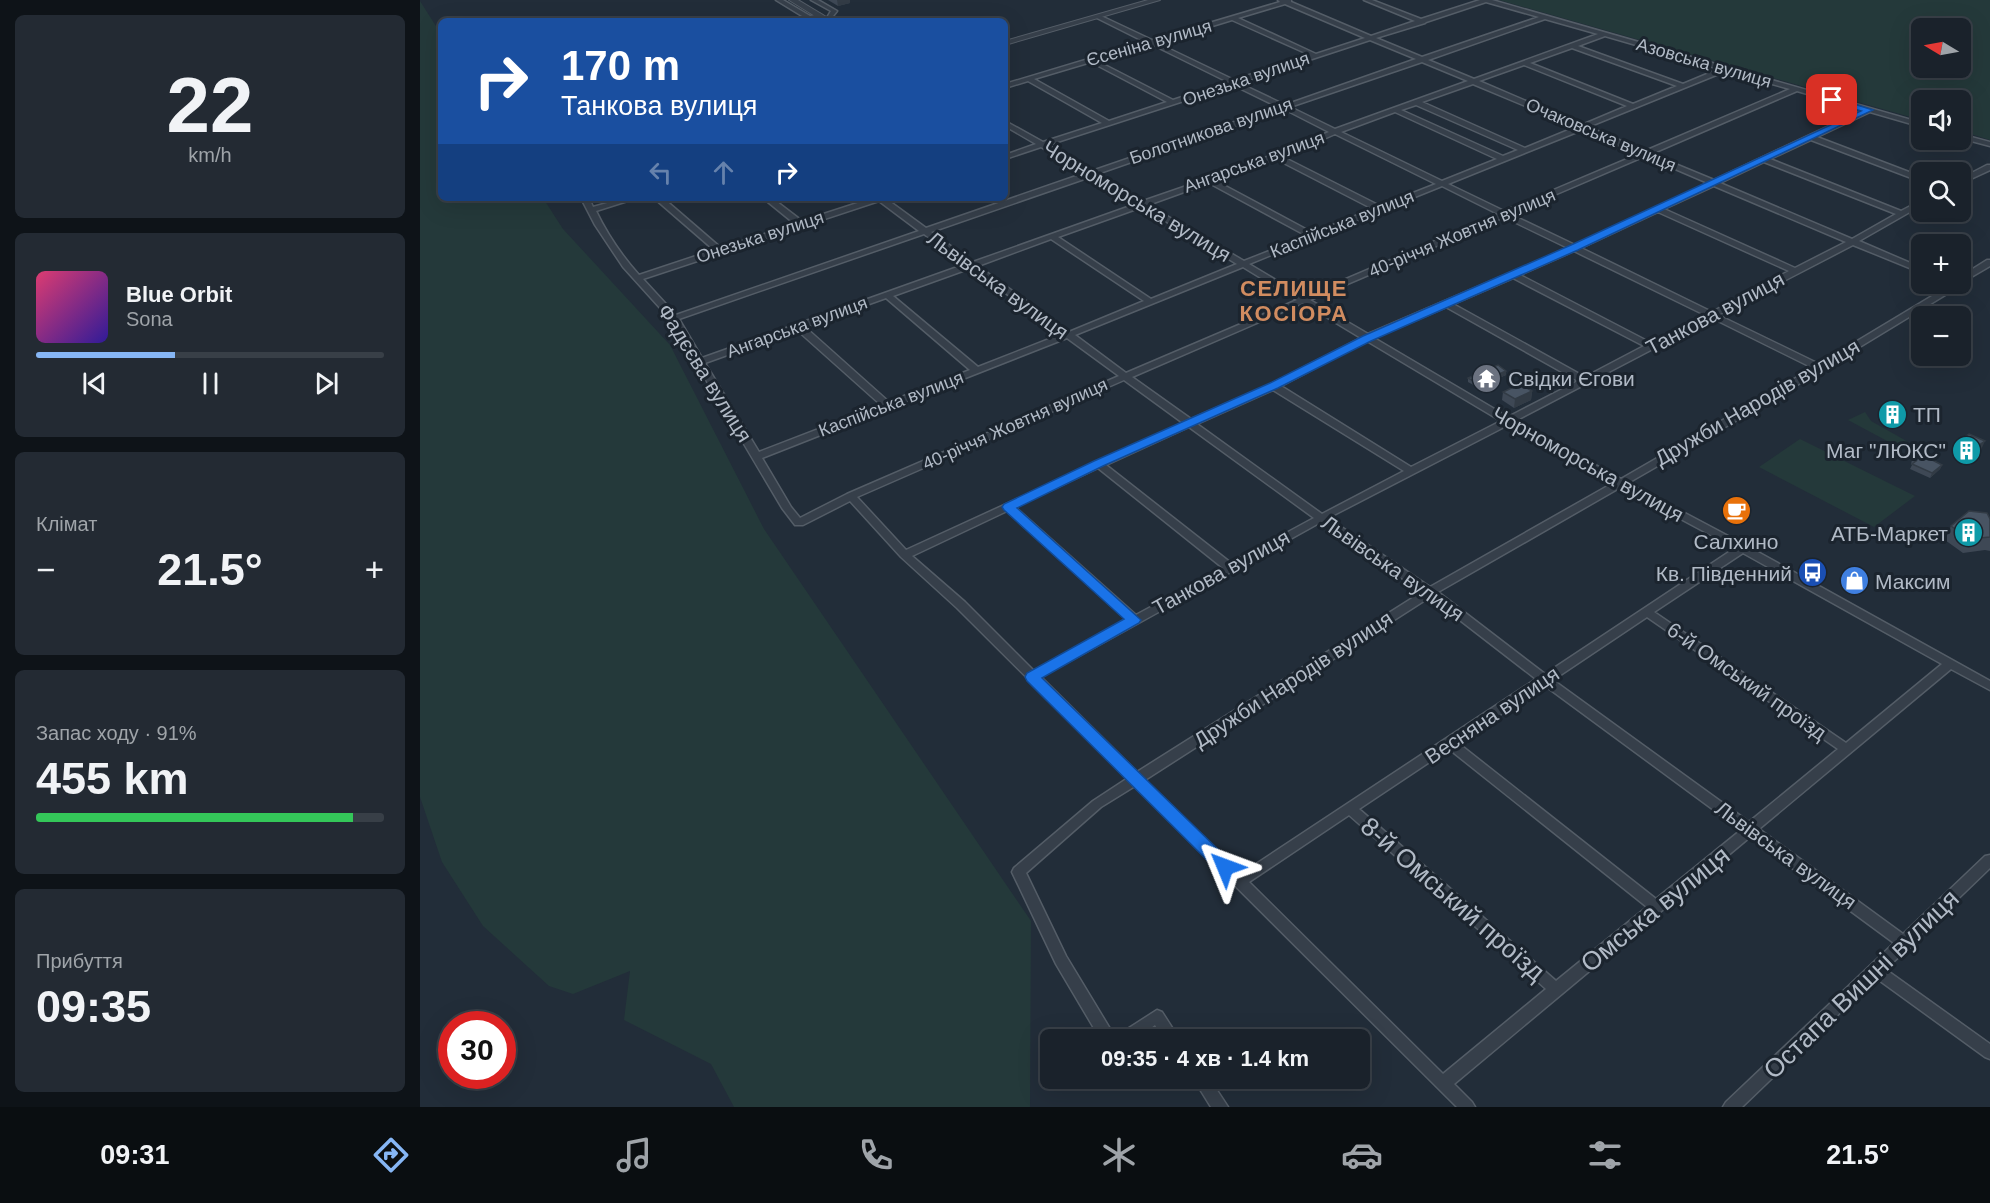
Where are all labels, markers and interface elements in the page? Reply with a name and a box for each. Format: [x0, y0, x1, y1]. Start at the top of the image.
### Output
street label: Єсеніна вулиця [1084, 16, 1214, 70]
north arrow [1911, 18, 1971, 78]
map controls [1911, 18, 1971, 366]
street label: Азовська вулиця [1634, 34, 1774, 92]
icon: right [462, 42, 540, 120]
text: 170 m [561, 42, 680, 89]
street label: Онезька вулиця [1180, 48, 1312, 110]
text: 22 [167, 61, 253, 149]
pin [1806, 74, 1857, 125]
icon: arrive [1815, 83, 1848, 116]
button: sound [1911, 90, 1971, 150]
text: Танкова вулиця [561, 91, 757, 121]
street label: Болотникова вулиця [1127, 94, 1295, 168]
street label: Очаковська вулиця [1523, 94, 1679, 176]
street label: Ангарська вулиця [1181, 127, 1327, 197]
street label: Чорноморська вулиця [1039, 136, 1235, 266]
text: km/h [188, 144, 232, 166]
icon: left [644, 156, 677, 189]
icon: ahead [707, 156, 740, 189]
icon: right [770, 156, 803, 189]
button: search [1911, 162, 1971, 222]
street label: 40-річчя Жовтня вулиця [1366, 185, 1558, 281]
street label: Каспійська вулиця [1267, 186, 1417, 262]
street label: Онезька вулиця [694, 207, 826, 267]
street label: Львівська вулиця [923, 226, 1073, 344]
button: + [1911, 234, 1971, 294]
street label: Танкова вулиця [1642, 267, 1788, 359]
district label: СЕЛИЩЕ КОСІОРА [1240, 276, 1348, 326]
text: Blue Orbit [126, 282, 232, 307]
street label: Ангарська вулиця [724, 292, 870, 362]
street label: Фадєєва вулиця [653, 300, 757, 446]
button: − [1911, 306, 1971, 366]
text: Sona [126, 308, 173, 330]
street label: Дружби Народів вулиця [1651, 334, 1863, 470]
temple icon: Свідки Єгови [1471, 362, 1503, 394]
icon: previous [78, 367, 111, 400]
icon: pause [194, 367, 227, 400]
icon: next [310, 367, 343, 400]
street label: Каспійська вулиця [816, 367, 966, 441]
place label: Свідки Єгови [1508, 367, 1635, 390]
street label: 40-річчя Жовтня вулиця [919, 374, 1111, 474]
building icon: ТП [1876, 398, 1908, 430]
street label: Чорноморська вулиця [1488, 402, 1688, 526]
place label: ТП [1913, 403, 1941, 426]
building icon: Маг "ЛЮКС" [1951, 434, 1983, 466]
place label: Маг "ЛЮКС" [1826, 439, 1946, 462]
cafe icon: Салхино [1720, 494, 1752, 526]
street label: Львівська вулиця [1318, 510, 1468, 626]
text: Клімат [36, 513, 97, 535]
building icon: АТБ-Маркет [1953, 517, 1985, 549]
place label: АТБ-Маркет [1831, 522, 1948, 545]
street label: Танкова вулиця [1149, 525, 1293, 619]
place label: Салхино [1694, 530, 1778, 553]
text: 21.5° [157, 544, 263, 595]
text: − [36, 551, 55, 588]
text: + [365, 551, 384, 588]
bus stop icon: Кв. Південний [1797, 557, 1829, 589]
place label: Кв. Південний [1656, 562, 1792, 585]
shop icon: Максим [1838, 565, 1870, 597]
place label: Максим [1875, 570, 1951, 593]
street label: Дружби Народів вулиця [1189, 606, 1397, 752]
street label: 6-й Омський проїзд [1663, 617, 1831, 745]
street label: Весняна вулиця [1421, 662, 1563, 768]
text: Запас ходу · 91% [36, 722, 197, 744]
text: 455 km [36, 753, 189, 804]
street label: Львівська вулиця [1711, 796, 1861, 914]
street label: 8-й Омський проїзд [1355, 811, 1551, 987]
position arrow [1193, 835, 1257, 899]
street label: Омська вулиця [1575, 840, 1735, 978]
street label: Остапа Вишні вулиця [1757, 883, 1965, 1085]
text: Прибуття [36, 950, 123, 972]
text: 09:35 [36, 981, 151, 1032]
speed limit sign: 30 [438, 1011, 516, 1089]
text: 09:35 · 4 хв · 1.4 km [1101, 1046, 1309, 1071]
icon: directions [370, 1134, 412, 1176]
icon: music [613, 1134, 655, 1176]
icon: phone [855, 1134, 897, 1176]
icon: climate [1098, 1134, 1140, 1176]
icon: car [1341, 1134, 1383, 1176]
icon: filters [1584, 1134, 1626, 1176]
text: 09:31 [100, 1140, 169, 1170]
text: 21.5° [1826, 1140, 1890, 1170]

